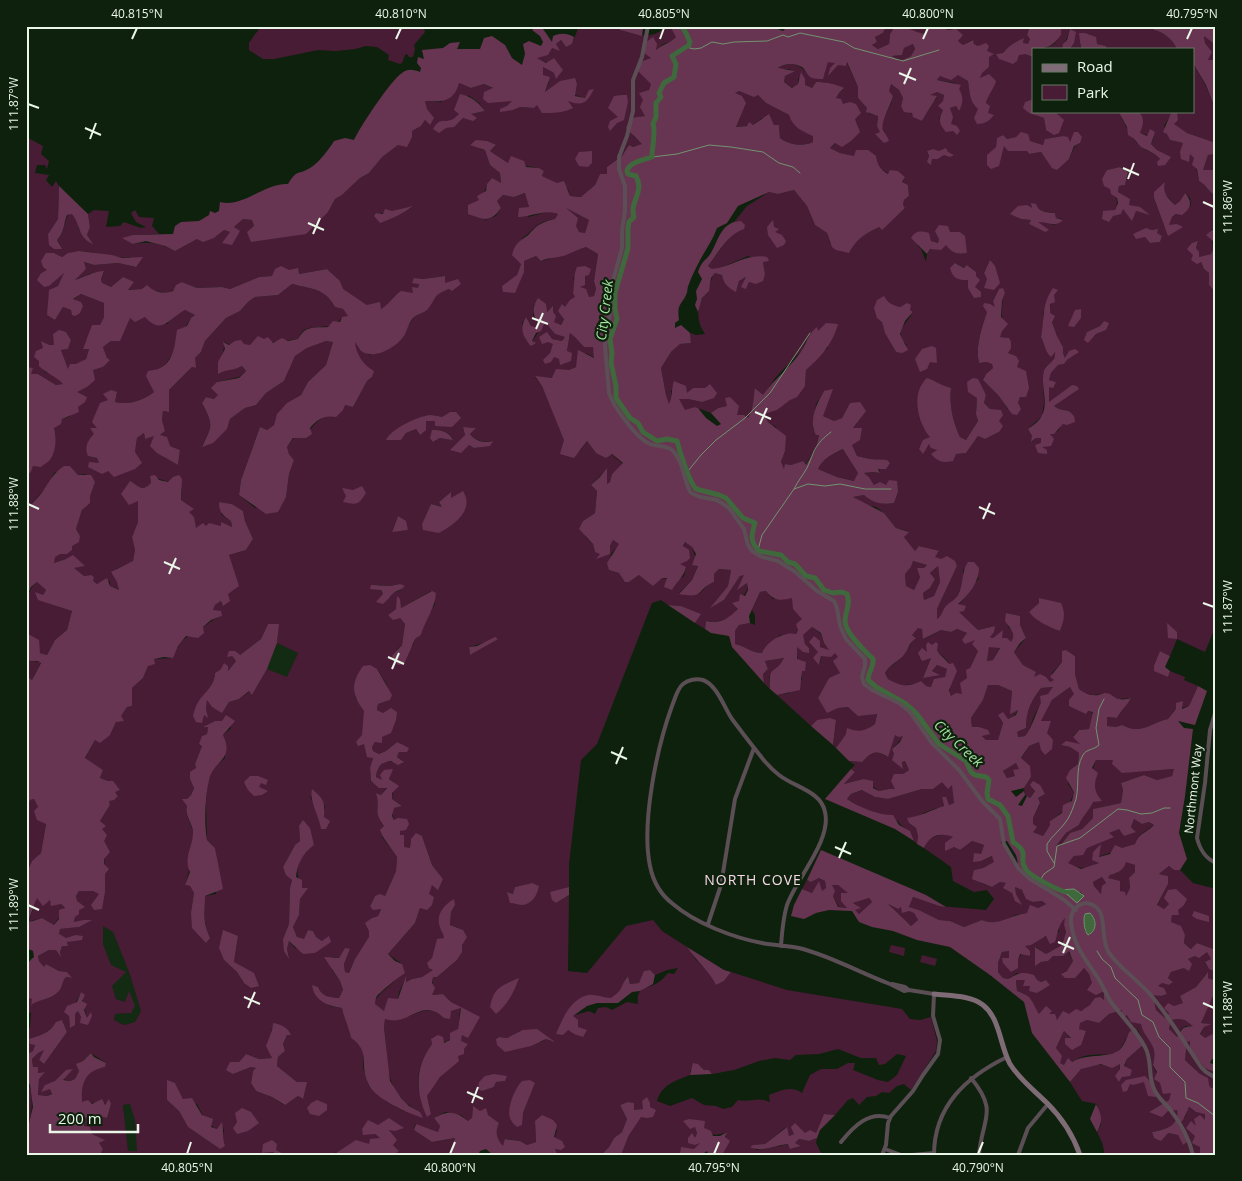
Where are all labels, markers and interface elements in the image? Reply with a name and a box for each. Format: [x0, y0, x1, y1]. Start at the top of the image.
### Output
text: 40.815°N [111, 5, 163, 22]
text: 40.810°N [375, 5, 427, 22]
text: 40.805°N [638, 5, 690, 22]
text: 40.800°N [902, 5, 954, 22]
text: 40.795°N [1166, 5, 1218, 22]
legend [1032, 48, 1194, 112]
text: Road [1077, 56, 1113, 76]
text: 111.87°W [5, 77, 22, 131]
text: Park [1077, 82, 1108, 102]
text: 111.86°W [1219, 180, 1236, 234]
water label: City Creek [591, 277, 617, 341]
text: 111.88°W [5, 477, 22, 531]
text: 111.87°W [1219, 580, 1236, 634]
water label: City Creek [930, 715, 989, 772]
street label: Northmont Way [1180, 743, 1206, 834]
district label: NORTH COVE [704, 870, 802, 889]
text: 111.89°W [5, 878, 22, 932]
text: 111.88°W [1219, 981, 1236, 1035]
scale bar [50, 1101, 138, 1133]
text: 200 m [58, 1108, 102, 1128]
text: 40.805°N [161, 1159, 213, 1176]
text: 40.800°N [424, 1159, 476, 1176]
text: 40.795°N [688, 1159, 740, 1176]
text: 40.790°N [952, 1159, 1004, 1176]

